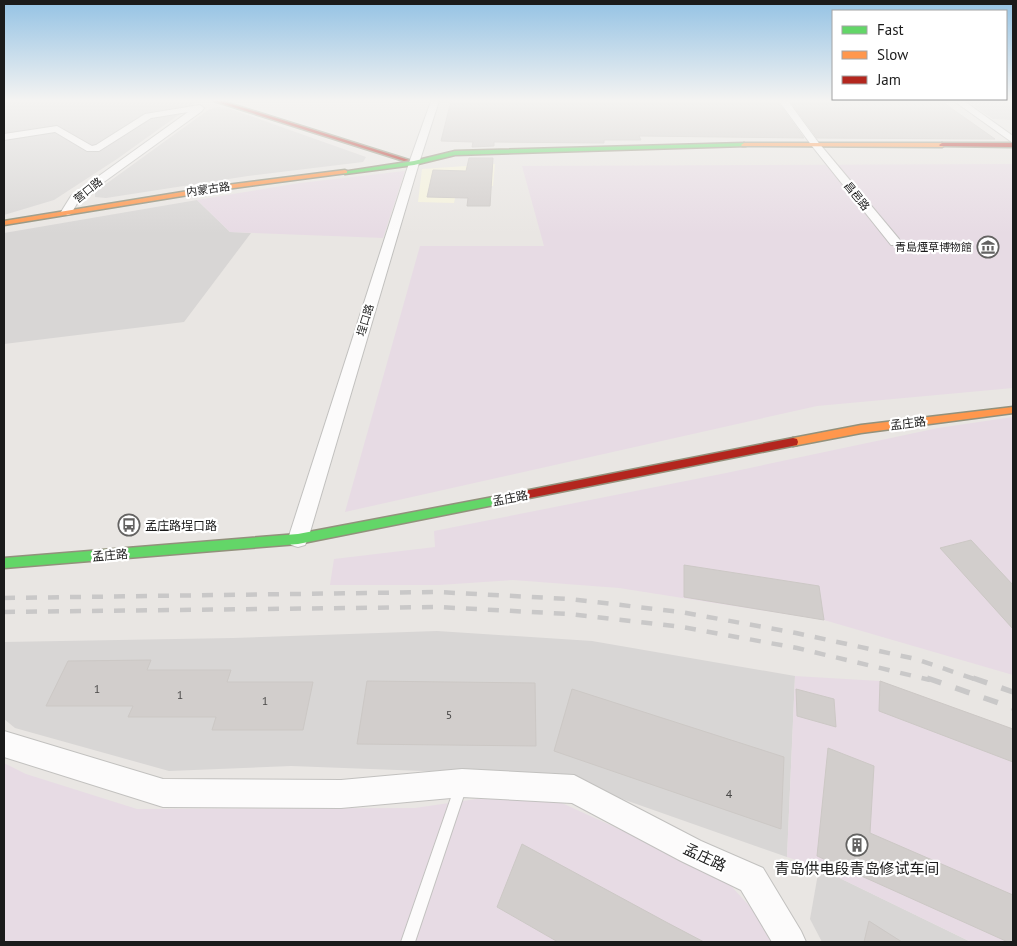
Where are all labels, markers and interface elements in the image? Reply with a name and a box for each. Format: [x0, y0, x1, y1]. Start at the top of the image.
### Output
legend [832, 10, 1007, 100]
text: Fast [877, 20, 904, 39]
text: Slow [877, 45, 908, 64]
text: Jam [876, 70, 901, 89]
street label: 营口路 [71, 174, 105, 206]
street label: 内蒙古路 [185, 179, 231, 199]
street label: 昌邑路 [841, 179, 873, 213]
museum icon: 青島煙草博物館 [976, 235, 1000, 259]
place label: 青島煙草博物館 [895, 240, 972, 254]
street label: 埕口路 [353, 302, 377, 338]
street label: 孟庄路 [889, 413, 927, 433]
street label: 孟庄路 [491, 487, 529, 509]
bus stop icon: 孟庄路埕口路 [117, 513, 141, 537]
place label: 孟庄路埕口路 [145, 518, 217, 533]
street label: 孟庄路 [91, 546, 129, 564]
house number: 1 [94, 681, 100, 696]
house number: 1 [177, 687, 183, 702]
house number: 1 [262, 693, 268, 708]
house number: 5 [446, 707, 452, 722]
house number: 4 [726, 786, 733, 801]
building icon: 青岛供电段青岛修试车间 [845, 833, 869, 857]
street label: 孟庄路 [681, 839, 729, 875]
place label: 青岛供电段青岛修试车间 [774, 859, 940, 878]

